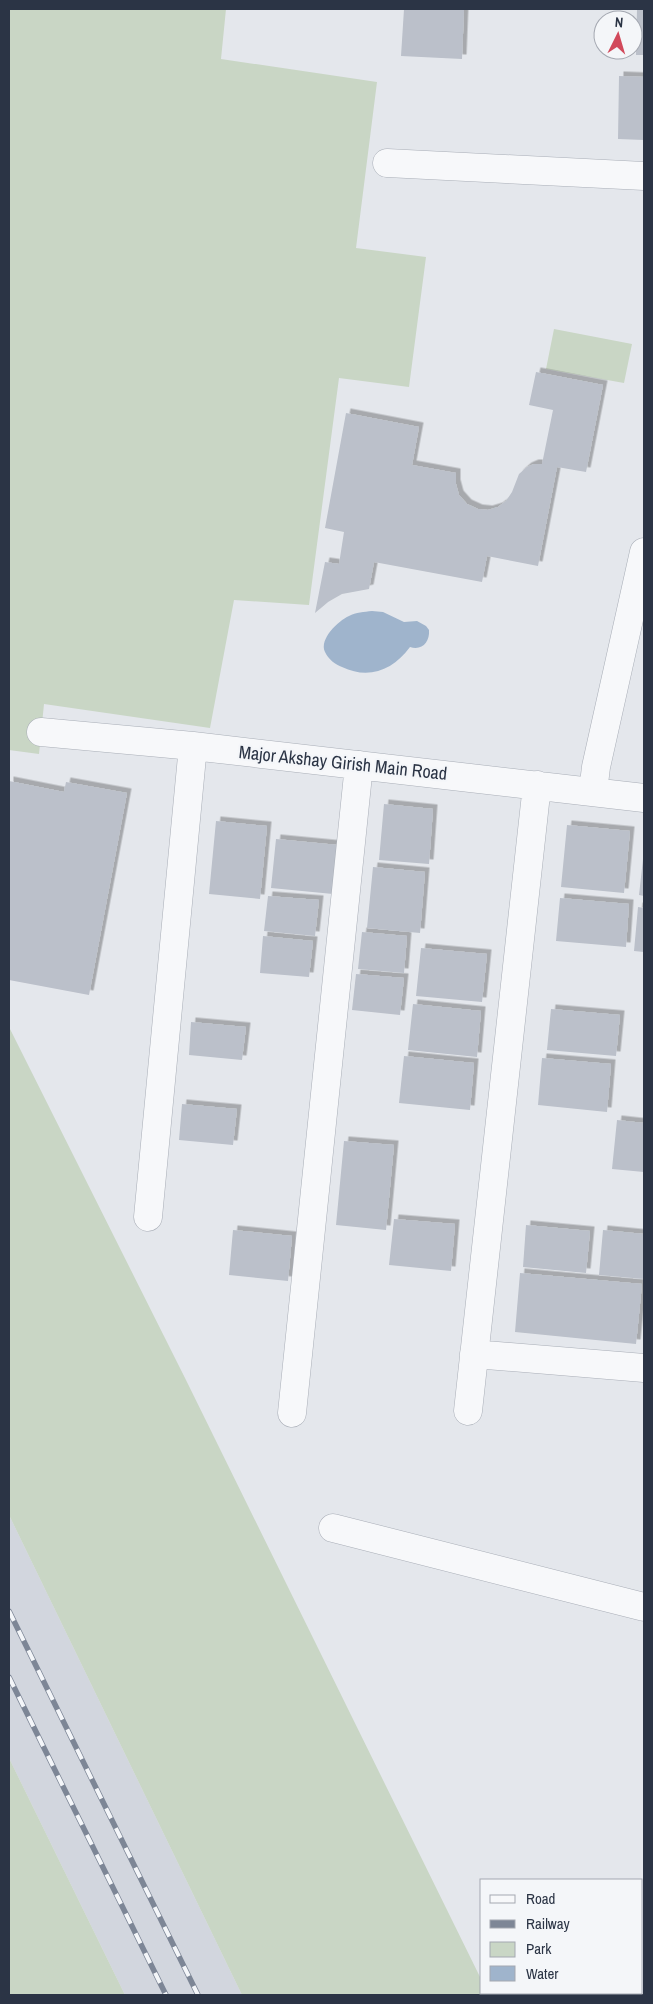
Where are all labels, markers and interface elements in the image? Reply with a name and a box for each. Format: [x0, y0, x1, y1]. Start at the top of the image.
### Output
north arrow [593, 10, 643, 60]
text: N [614, 13, 624, 31]
street label: Major Akshay Girish Main Road [238, 739, 448, 786]
legend [480, 1879, 643, 1994]
text: Road [526, 1888, 555, 1909]
text: Railway [526, 1913, 571, 1934]
text: Park [526, 1938, 552, 1959]
text: Water [526, 1963, 558, 1984]

